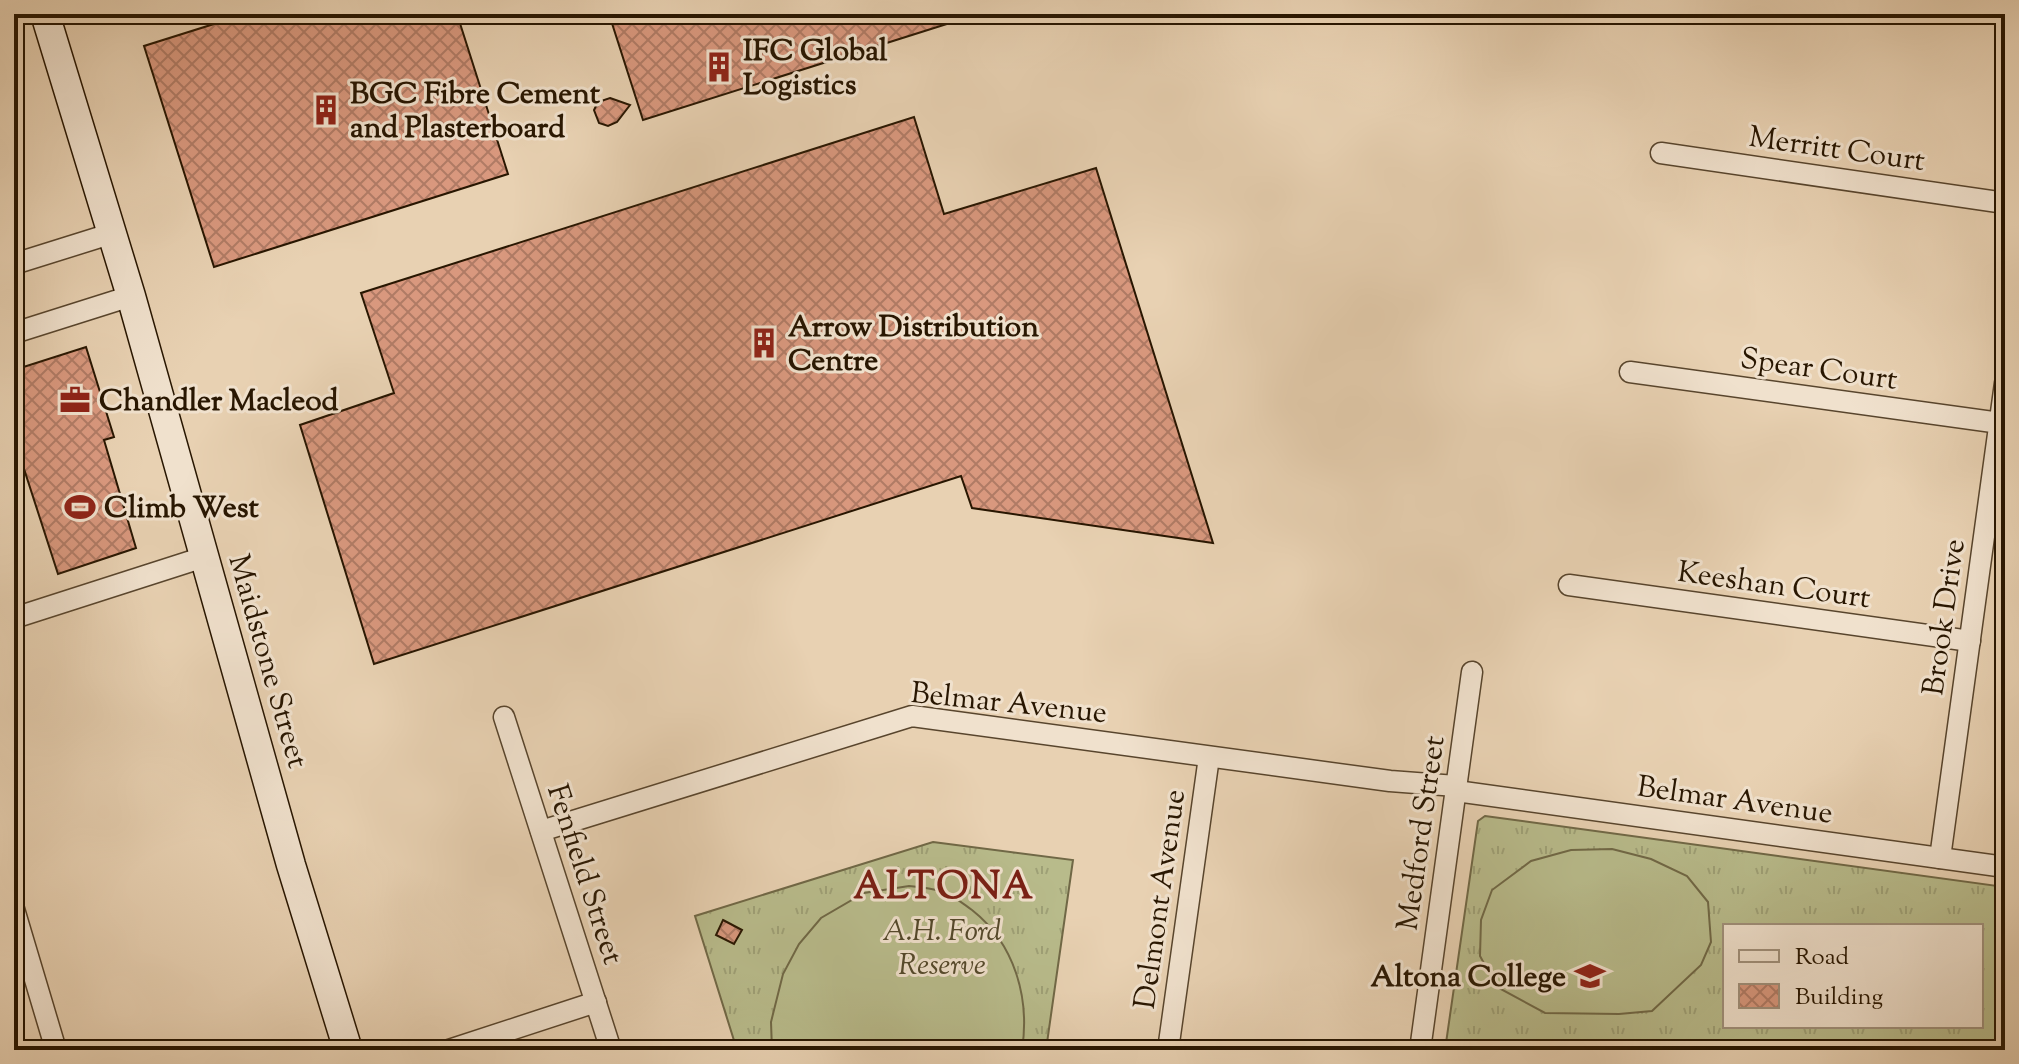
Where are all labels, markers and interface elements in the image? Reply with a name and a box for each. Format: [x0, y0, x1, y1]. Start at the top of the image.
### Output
place label: IFC Global Logistics [743, 31, 888, 108]
building icon: IFC Global Logistics [702, 50, 736, 84]
place label: BGC Fibre Cement and Plasterboard [350, 74, 601, 151]
building icon: BGC Fibre Cement and Plasterboard [309, 93, 343, 127]
street label: Merritt Court [1746, 117, 1927, 184]
place label: Arrow Distribution Centre [788, 307, 1039, 384]
building icon: Arrow Distribution Centre [747, 326, 781, 360]
street label: Spear Court [1737, 338, 1900, 403]
place label: Chandler Macleod [99, 381, 339, 424]
office icon: Chandler Macleod [58, 383, 92, 417]
place label: Climb West [104, 488, 260, 531]
sports icon: Climb West [63, 490, 97, 524]
street label: Brook Drive [1913, 536, 1978, 698]
street label: Maidstone Street [216, 550, 318, 774]
street label: Keeshan Court [1674, 552, 1873, 621]
street label: Belmar Avenue [908, 673, 1109, 736]
street label: Medford Street [1388, 733, 1457, 934]
street label: Belmar Avenue [1634, 766, 1835, 836]
street label: Fenfield Street [534, 779, 633, 970]
street label: Delmont Avenue [1125, 787, 1198, 1012]
district label: ALTONA [853, 862, 1035, 916]
park label: A.H. Ford Reserve [882, 911, 1002, 988]
legend [1723, 924, 1983, 1028]
text: Road [1795, 941, 1849, 975]
place label: Altona College [1370, 957, 1566, 1000]
school or university icon: Altona College [1573, 959, 1607, 993]
text: Building [1795, 981, 1884, 1015]

